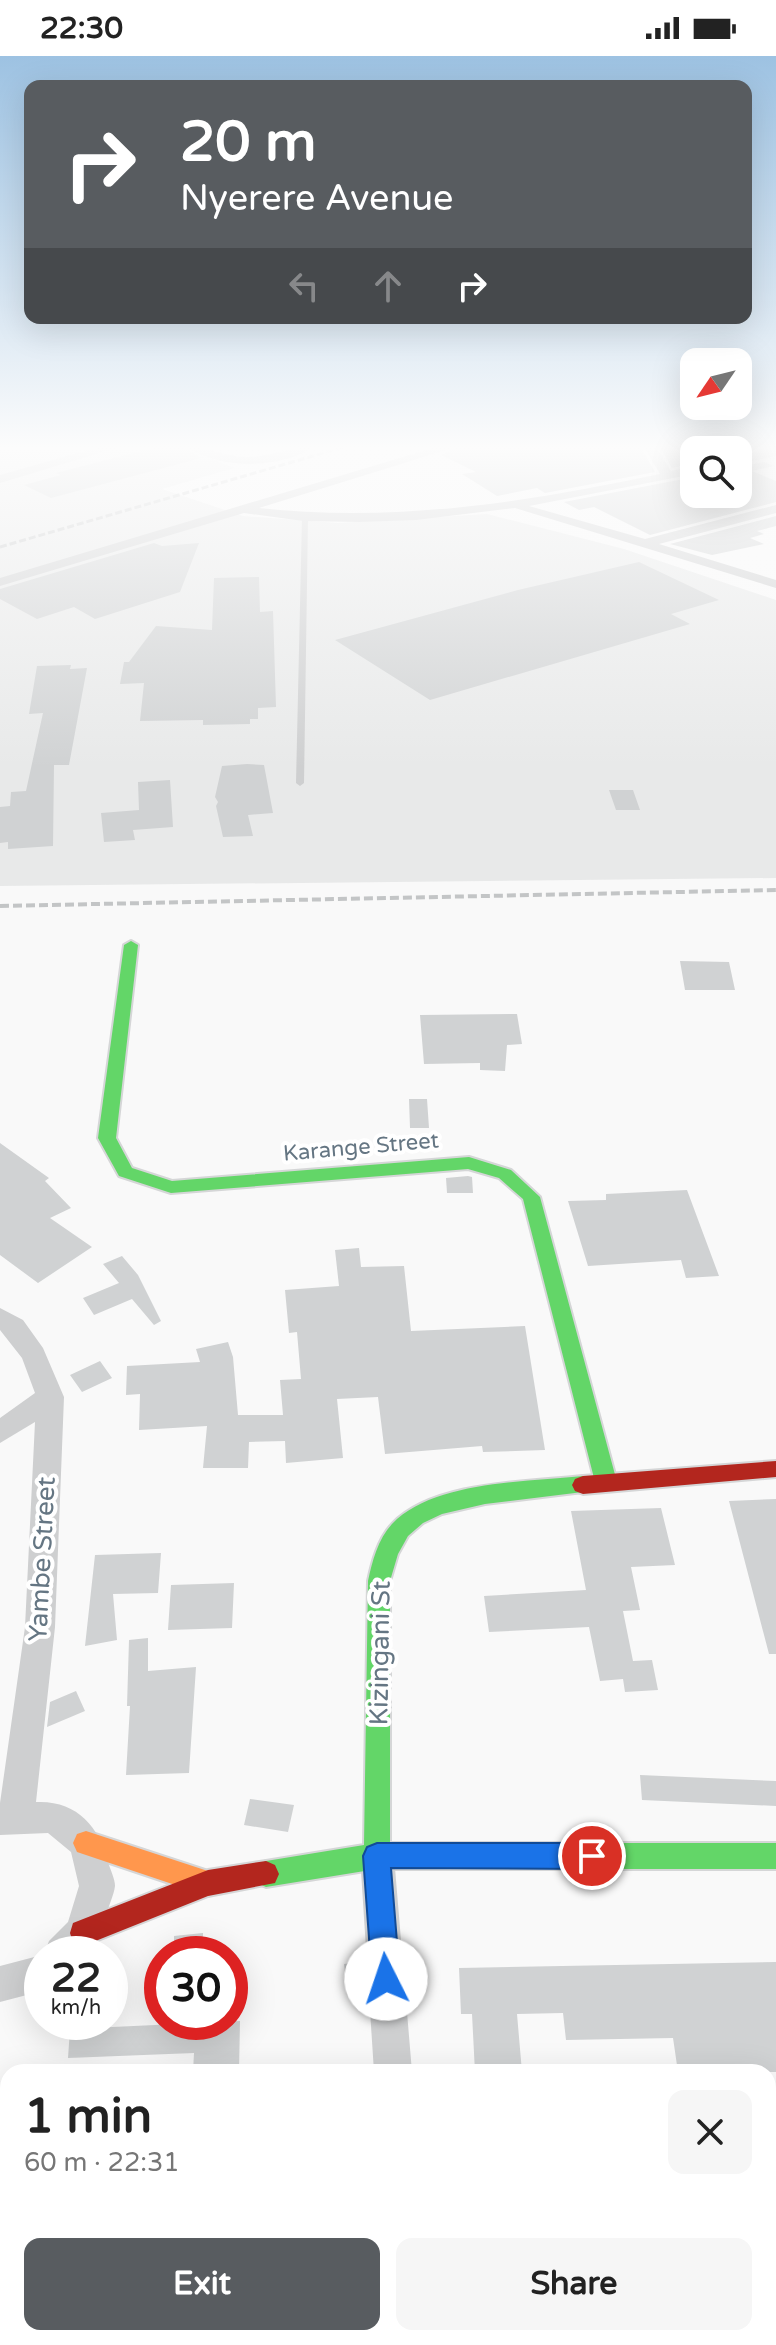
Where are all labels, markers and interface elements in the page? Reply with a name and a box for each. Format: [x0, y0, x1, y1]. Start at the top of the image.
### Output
text: 22:30 [40, 10, 123, 47]
text: 20 m [180, 109, 316, 176]
icon: right [48, 112, 152, 216]
text: Nyerere Avenue [180, 177, 454, 220]
icon: left [282, 264, 326, 308]
icon: ahead [366, 264, 410, 308]
icon: right [450, 264, 494, 308]
north arrow [680, 348, 752, 420]
map controls [680, 348, 752, 508]
button: search [680, 436, 752, 508]
street label: Karange Street [282, 1127, 440, 1167]
street label: Yambe Street [22, 1476, 62, 1642]
street label: Kizingani St [363, 1580, 397, 1726]
pin [558, 1822, 626, 1890]
icon: arrive [570, 1834, 614, 1878]
speed limit sign: 30 [144, 1936, 248, 2040]
position arrow [344, 1937, 428, 2021]
text: 22 [51, 1954, 101, 2002]
text: km/h [51, 1996, 101, 2020]
text: 1 min [24, 2088, 152, 2146]
button: close [668, 2090, 752, 2174]
text: 60 m · 22:31 [24, 2147, 180, 2178]
button: Exit [24, 2238, 380, 2330]
button: Share [396, 2238, 752, 2330]

